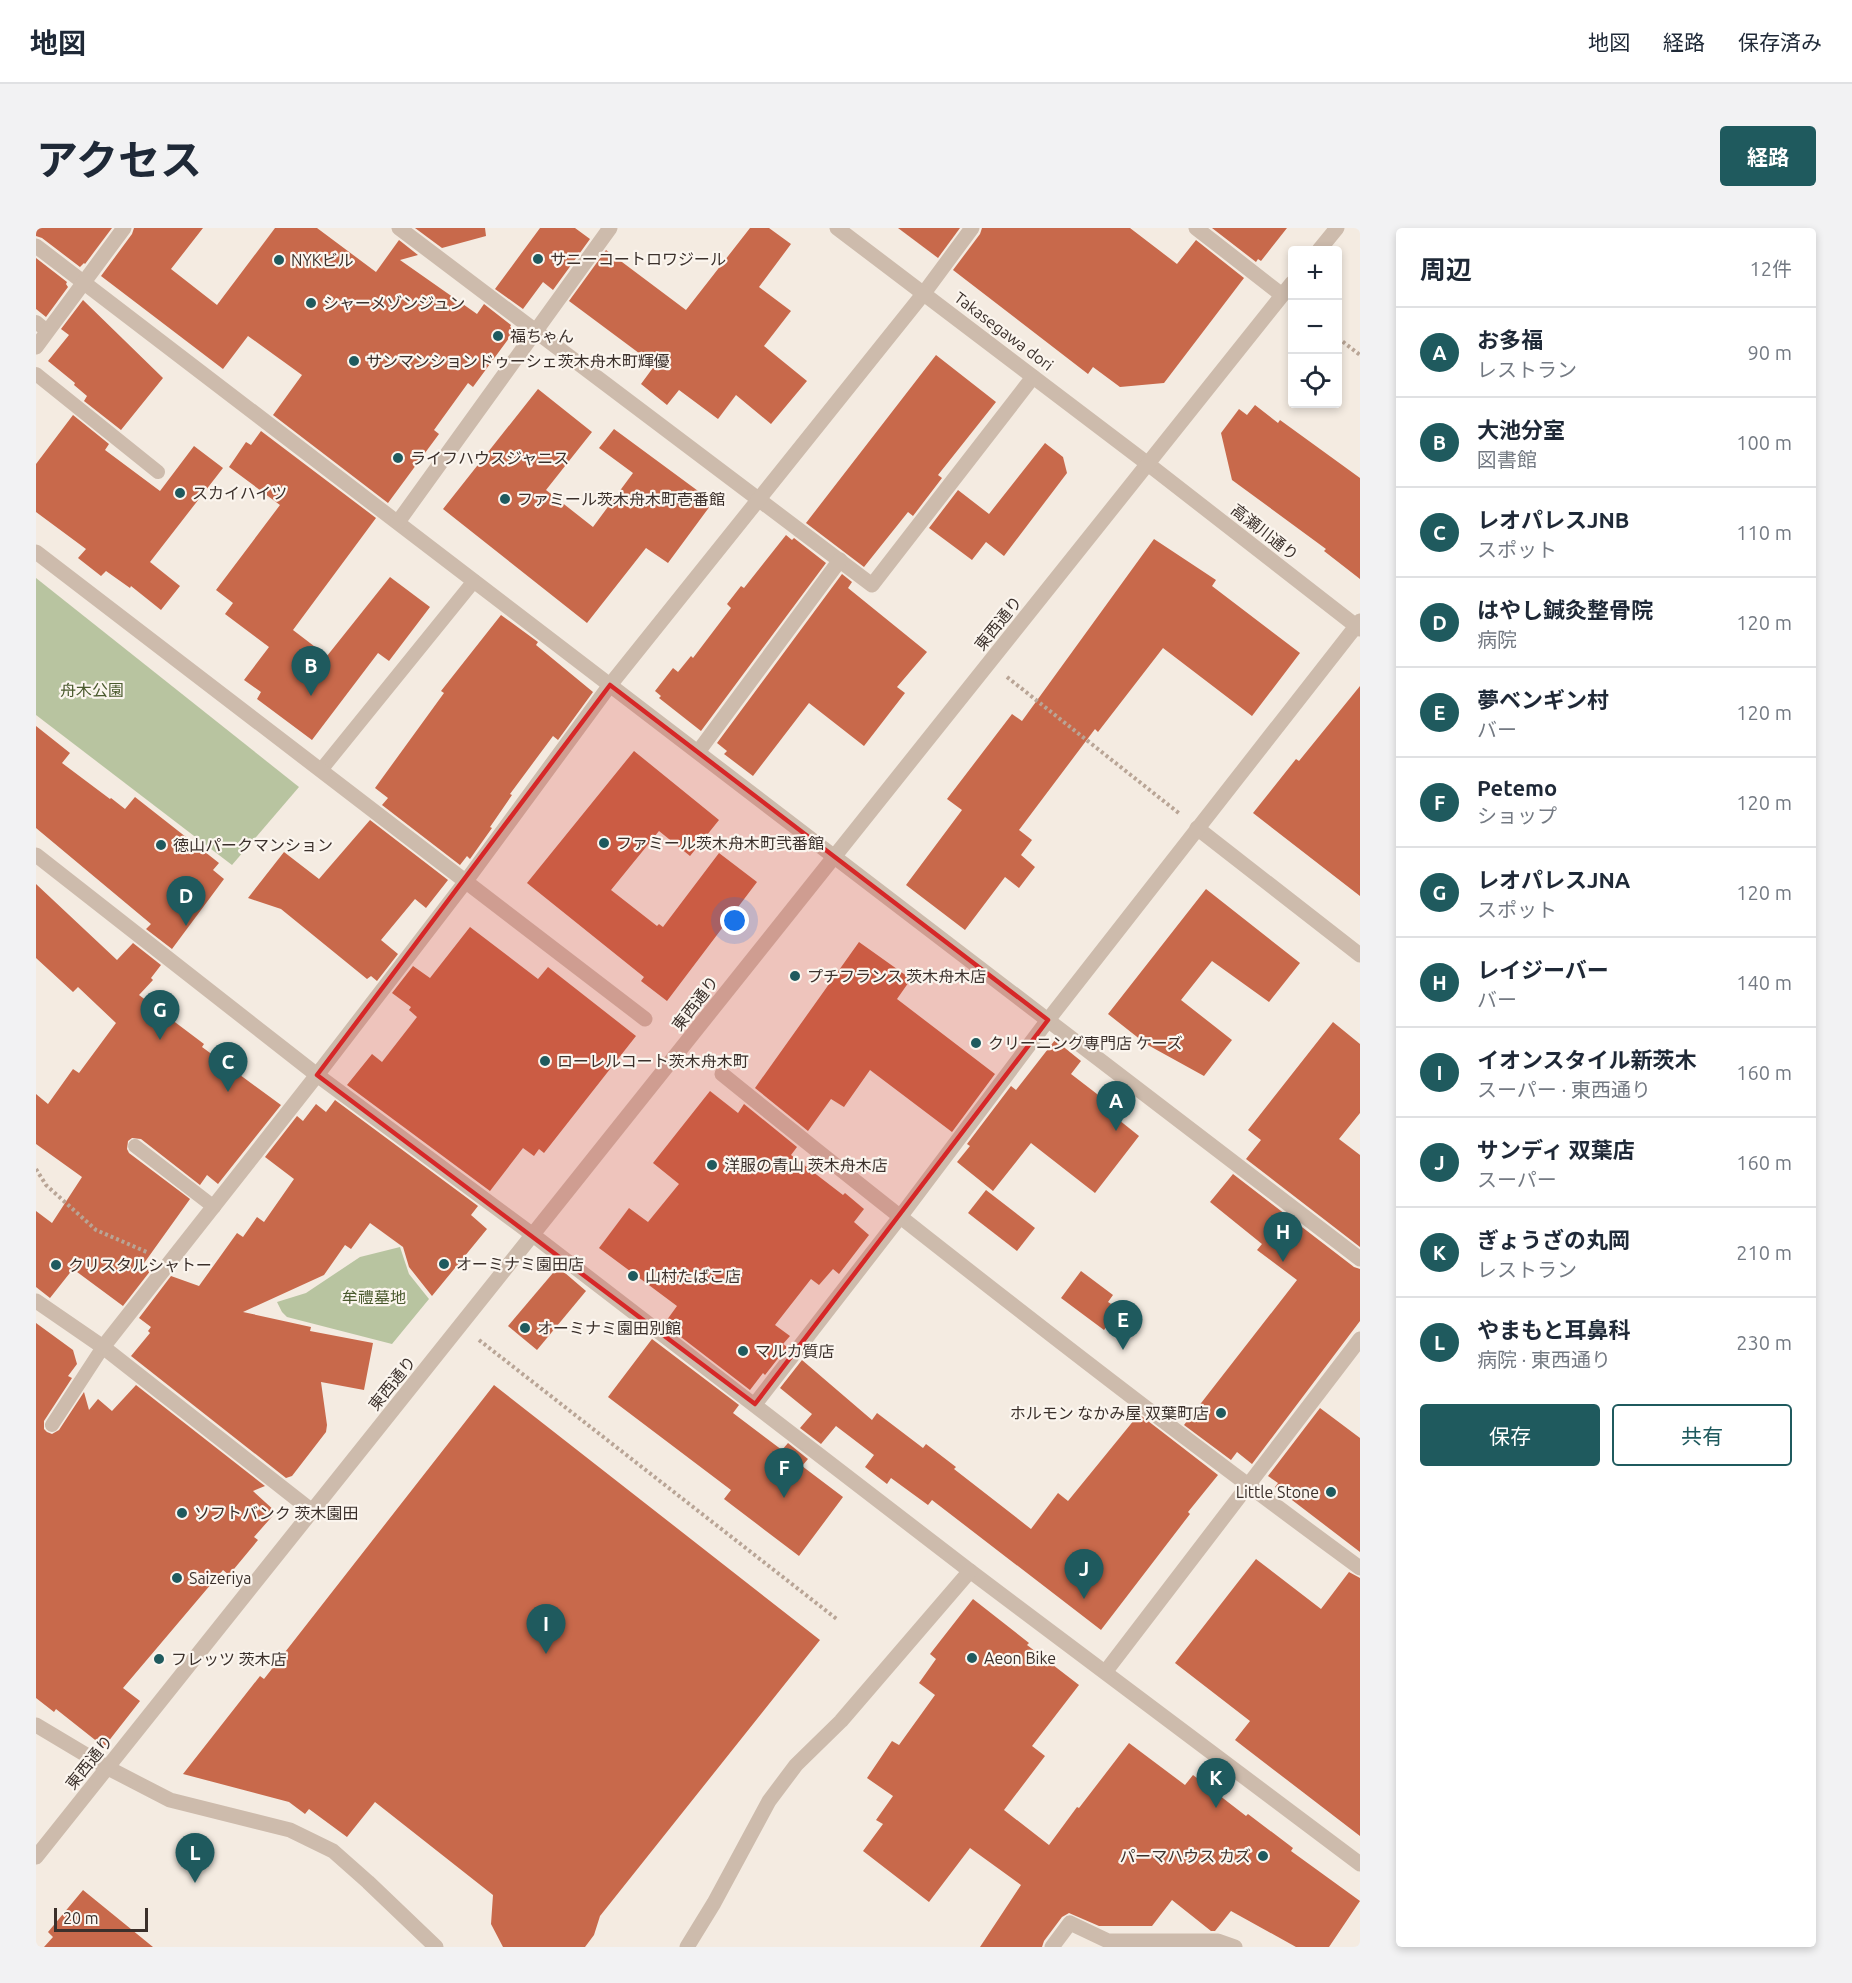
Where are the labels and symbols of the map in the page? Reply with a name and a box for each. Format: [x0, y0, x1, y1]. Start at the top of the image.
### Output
place label: サニーコートロワジール [550, 250, 726, 268]
place label: NYKビル [291, 251, 353, 269]
marker: サニーコートロワジール [531, 252, 545, 266]
marker: NYKビル [272, 253, 286, 267]
street label: Takasegawa dori [951, 288, 1057, 374]
place label: シャーメゾンジュン [323, 294, 465, 312]
marker: シャーメゾンジュン [304, 296, 318, 310]
place label: 福ちゃん [510, 327, 574, 345]
marker: 福ちゃん [491, 329, 505, 343]
place label: サンマンションドゥーシェ茨木舟木町輝優 [366, 352, 670, 370]
marker: サンマンションドゥーシェ茨木舟木町輝優 [347, 354, 361, 368]
place label: ライフハウスジャニス [410, 449, 569, 467]
marker: ライフハウスジャニス [391, 451, 405, 465]
place label: スカイハイツ [192, 484, 287, 502]
marker: スカイハイツ [173, 486, 187, 500]
place label: ファミール茨木舟木町壱番館 [517, 490, 725, 508]
marker: ファミール茨木舟木町壱番館 [498, 492, 512, 506]
street label: 高瀬川通り [1228, 500, 1302, 564]
street label: 東西通り [971, 592, 1025, 654]
pin: B [292, 646, 330, 696]
park label: 舟木公園 [60, 681, 124, 699]
place label: ファミール茨木舟木町弐番館 [616, 834, 824, 852]
place label: 徳山パークマンション [173, 836, 333, 854]
marker: ファミール茨木舟木町弐番館 [597, 836, 611, 850]
marker: 徳山パークマンション [154, 838, 168, 852]
pin: D [166, 876, 206, 926]
your location [720, 906, 749, 935]
place label: プチフランス 茨木舟木店 [807, 967, 986, 985]
marker: プチフランス 茨木舟木店 [788, 969, 802, 983]
street label: 東西通り [668, 972, 722, 1034]
pin: G [140, 990, 180, 1040]
place label: クリーニング専門店 ケーズ [988, 1034, 1183, 1052]
marker: クリーニング専門店 ケーズ [969, 1036, 983, 1050]
pin: C [208, 1042, 248, 1092]
place label: ローレルコート茨木舟木町 [557, 1052, 749, 1070]
marker: ローレルコート茨木舟木町 [538, 1054, 552, 1068]
pin: A [1096, 1082, 1136, 1131]
place label: 洋服の青山 茨木舟木店 [724, 1156, 888, 1174]
marker: 洋服の青山 茨木舟木店 [705, 1158, 719, 1172]
pin: H [1264, 1212, 1302, 1262]
place label: オーミナミ園田店 [456, 1255, 584, 1273]
place label: クリスタルシャトー [68, 1256, 212, 1274]
marker: オーミナミ園田店 [437, 1257, 451, 1271]
marker: クリスタルシャトー [49, 1258, 63, 1272]
place label: 山村たばこ店 [645, 1267, 741, 1285]
marker: 山村たばこ店 [626, 1269, 640, 1283]
park label: 牟禮墓地 [342, 1288, 406, 1306]
pin: E [1104, 1300, 1142, 1350]
place label: オーミナミ園田別館 [537, 1319, 681, 1337]
marker: オーミナミ園田別館 [518, 1321, 532, 1335]
place label: マルカ質店 [755, 1342, 835, 1360]
marker: マルカ質店 [736, 1344, 750, 1358]
street label: 東西通り [365, 1352, 419, 1414]
place label: ホルモン なかみ屋 双葉町店 [1010, 1404, 1209, 1422]
marker: ホルモン なかみ屋 双葉町店 [1214, 1406, 1228, 1420]
pin: F [764, 1448, 804, 1498]
place label: Little Stone [1236, 1483, 1319, 1501]
marker: Little Stone [1324, 1485, 1338, 1499]
place label: ソフトバンク 茨木園田 [194, 1504, 358, 1522]
marker: ソフトバンク 茨木園田 [175, 1506, 189, 1520]
pin: J [1064, 1550, 1104, 1599]
place label: Saizeriya [189, 1569, 251, 1587]
marker: Saizeriya [170, 1571, 184, 1585]
pin: I [526, 1604, 566, 1654]
place label: Aeon Bike [984, 1649, 1056, 1667]
place label: フレッツ 茨木店 [171, 1650, 287, 1668]
marker: Aeon Bike [965, 1651, 979, 1665]
marker: フレッツ 茨木店 [152, 1652, 166, 1666]
street label: 東西通り [62, 1731, 116, 1793]
pin: K [1196, 1758, 1236, 1808]
pin: L [176, 1834, 214, 1883]
place label: パーマハウス カズ [1119, 1847, 1251, 1865]
marker: パーマハウス カズ [1256, 1849, 1270, 1863]
scale bar [54, 1905, 148, 1932]

